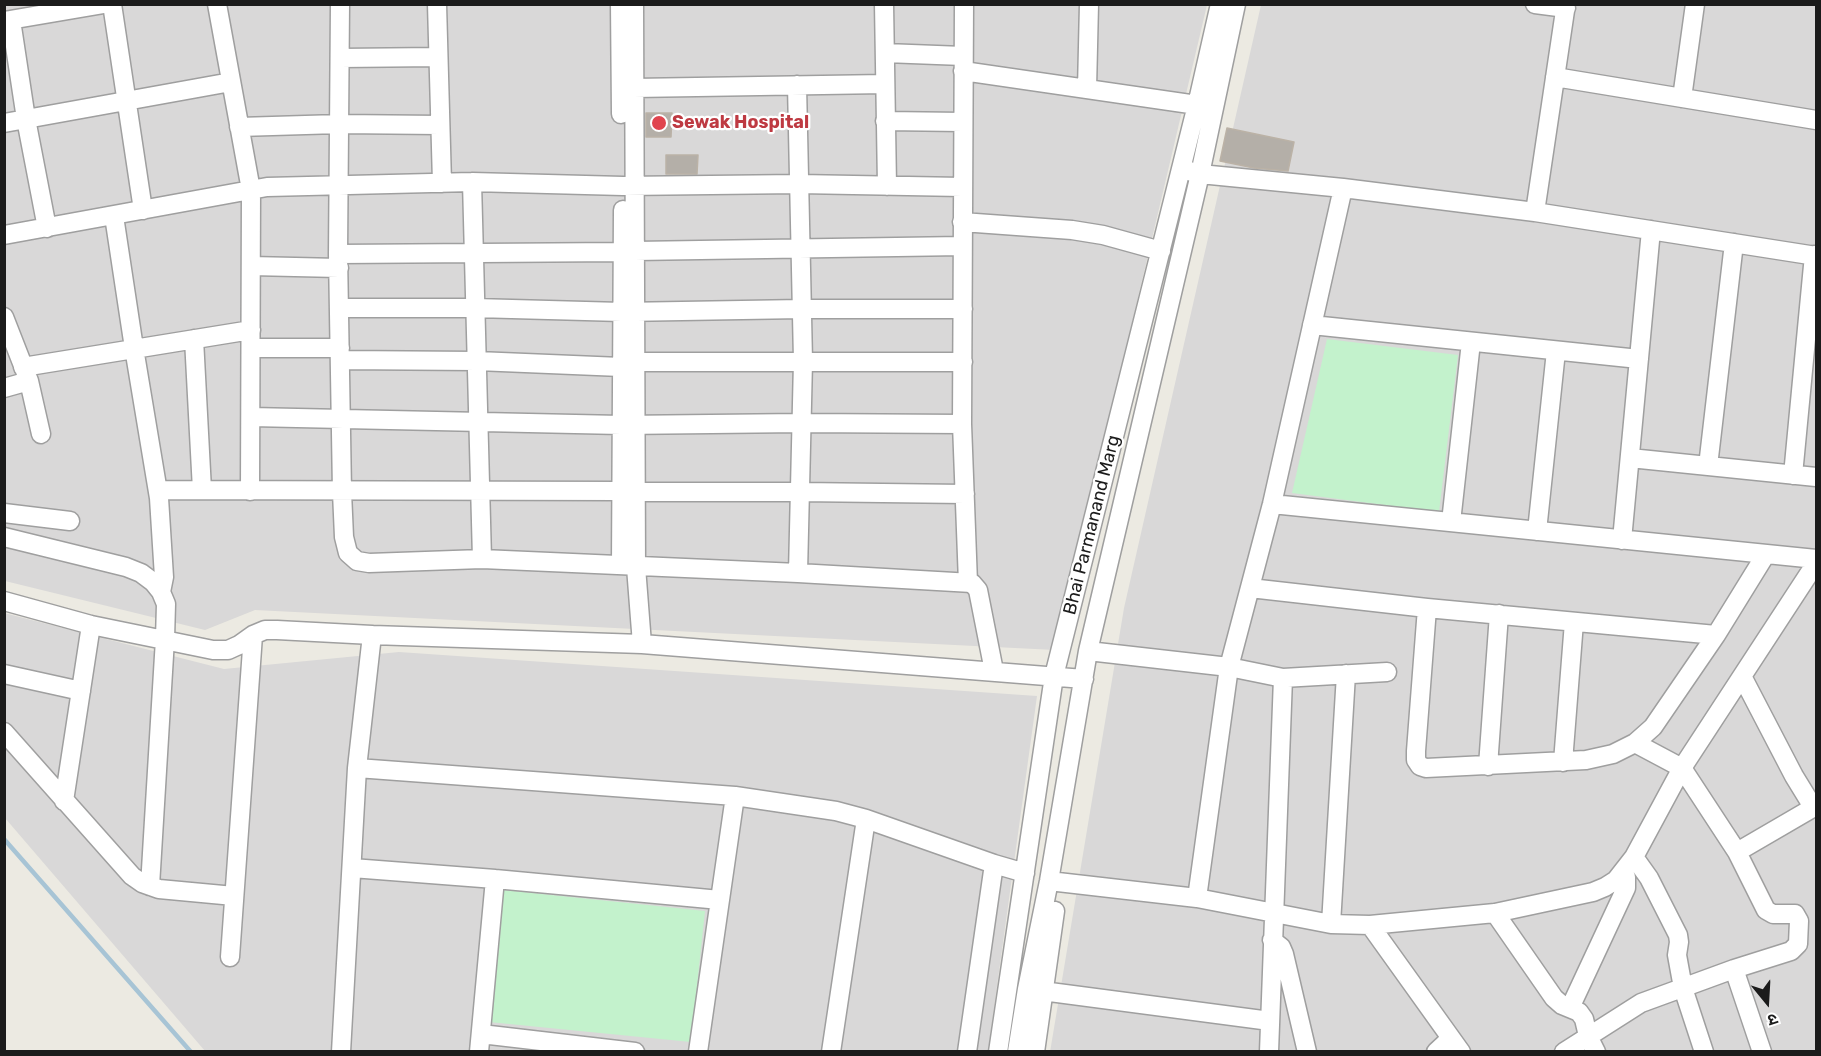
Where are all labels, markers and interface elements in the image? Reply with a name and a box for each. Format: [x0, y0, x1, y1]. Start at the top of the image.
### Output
place label: Sewak Hospital [672, 112, 809, 134]
marker: Sewak Hospital [650, 114, 668, 132]
street label: Bhai Parmanand Marg [1059, 433, 1125, 617]
north arrow [1737, 972, 1797, 1032]
text: उ [1765, 1009, 1780, 1030]

